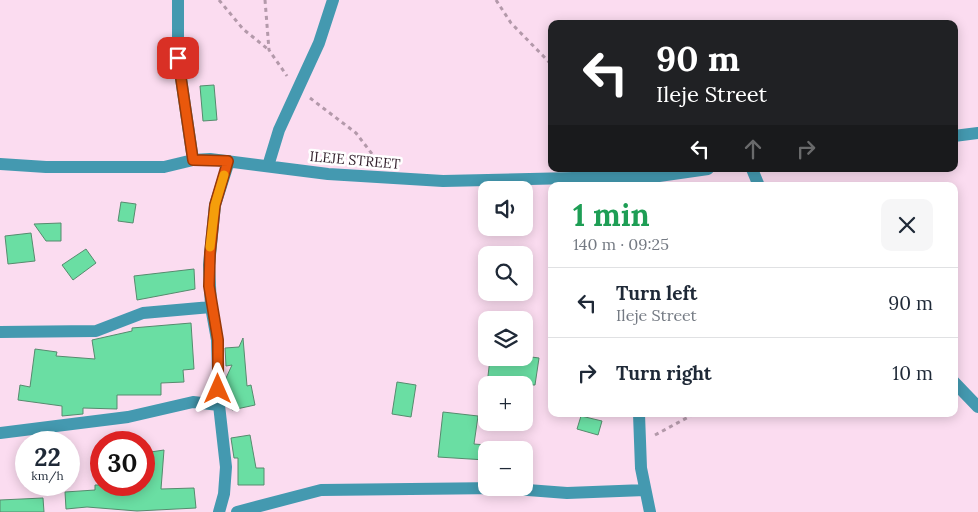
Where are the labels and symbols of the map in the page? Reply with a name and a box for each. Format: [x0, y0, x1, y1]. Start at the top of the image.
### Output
pin [157, 37, 199, 79]
street label: ILEJE STREET [309, 147, 401, 173]
position arrow [191, 362, 243, 414]
speed limit sign: 30 [90, 431, 155, 496]

